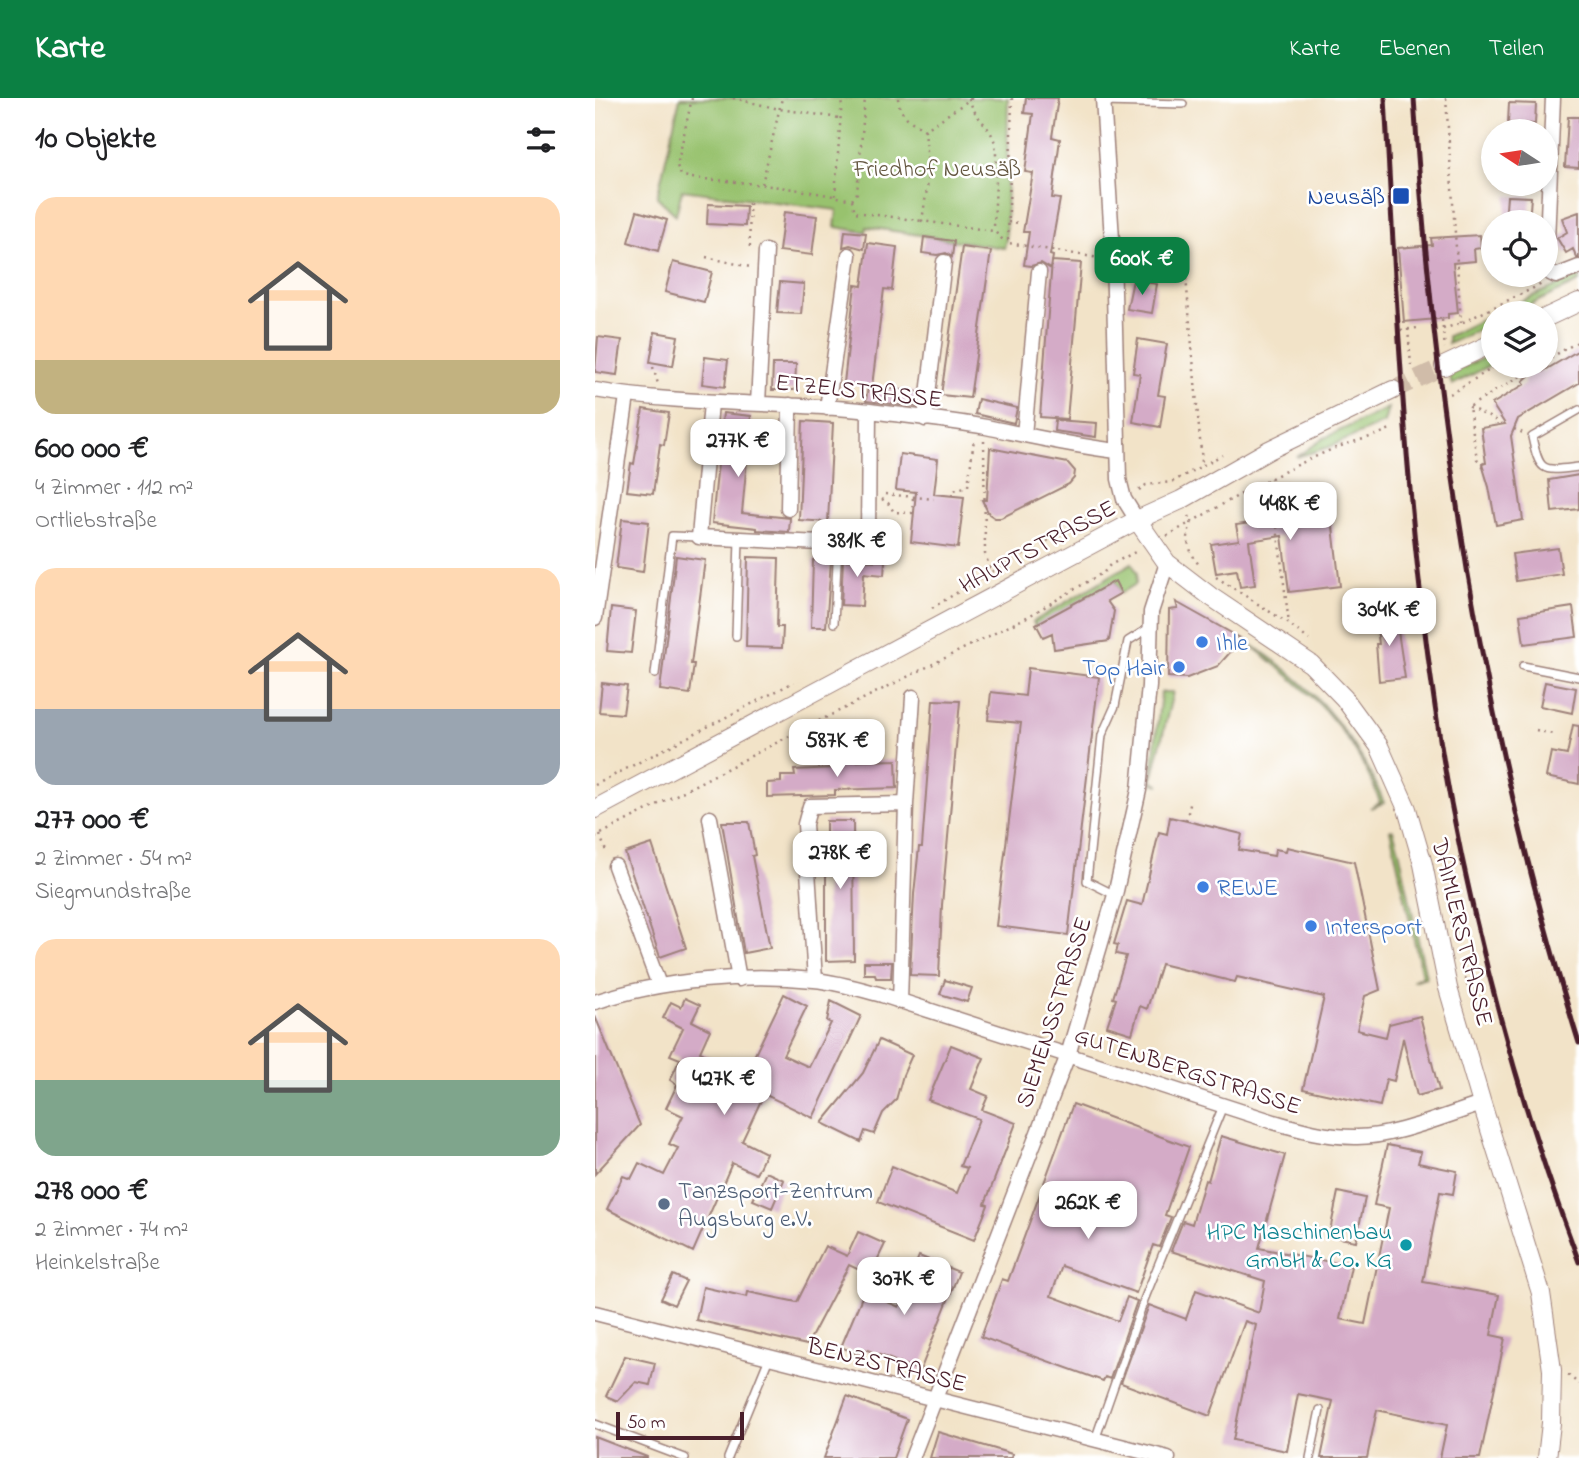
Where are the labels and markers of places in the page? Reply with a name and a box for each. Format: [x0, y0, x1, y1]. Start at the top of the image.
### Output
place label: Neusäß [1307, 181, 1385, 216]
marker: Neusäß [1391, 186, 1411, 206]
pin: 600K € [1085, 238, 1199, 297]
pin: 277K € [681, 420, 795, 479]
pin: 448K € [1233, 482, 1347, 542]
pin: 381K € [800, 519, 914, 579]
pin: 304K € [1332, 588, 1446, 648]
place label: Ihle [1216, 627, 1248, 662]
marker: Ihle [1194, 634, 1210, 650]
place label: Top Hair [1082, 652, 1166, 687]
marker: Top Hair [1171, 659, 1187, 675]
pin: 587K € [780, 720, 894, 779]
pin: 278K € [783, 832, 897, 891]
place label: REWE [1217, 872, 1278, 907]
marker: REWE [1195, 879, 1211, 895]
place label: Intersport [1325, 911, 1422, 946]
marker: Intersport [1303, 918, 1319, 934]
pin: 427K € [667, 1058, 781, 1117]
place label: Tanzsport-Zentrum Augsburg e.V. [678, 1175, 873, 1238]
pin: 262K € [1031, 1182, 1145, 1241]
marker: Tanzsport-Zentrum Augsburg e.V. [656, 1196, 672, 1212]
place label: HPC Maschinenbau GmbH & Co. KG [1207, 1216, 1392, 1279]
marker: HPC Maschinenbau GmbH & Co. KG [1398, 1237, 1414, 1253]
pin: 307K € [847, 1258, 961, 1317]

